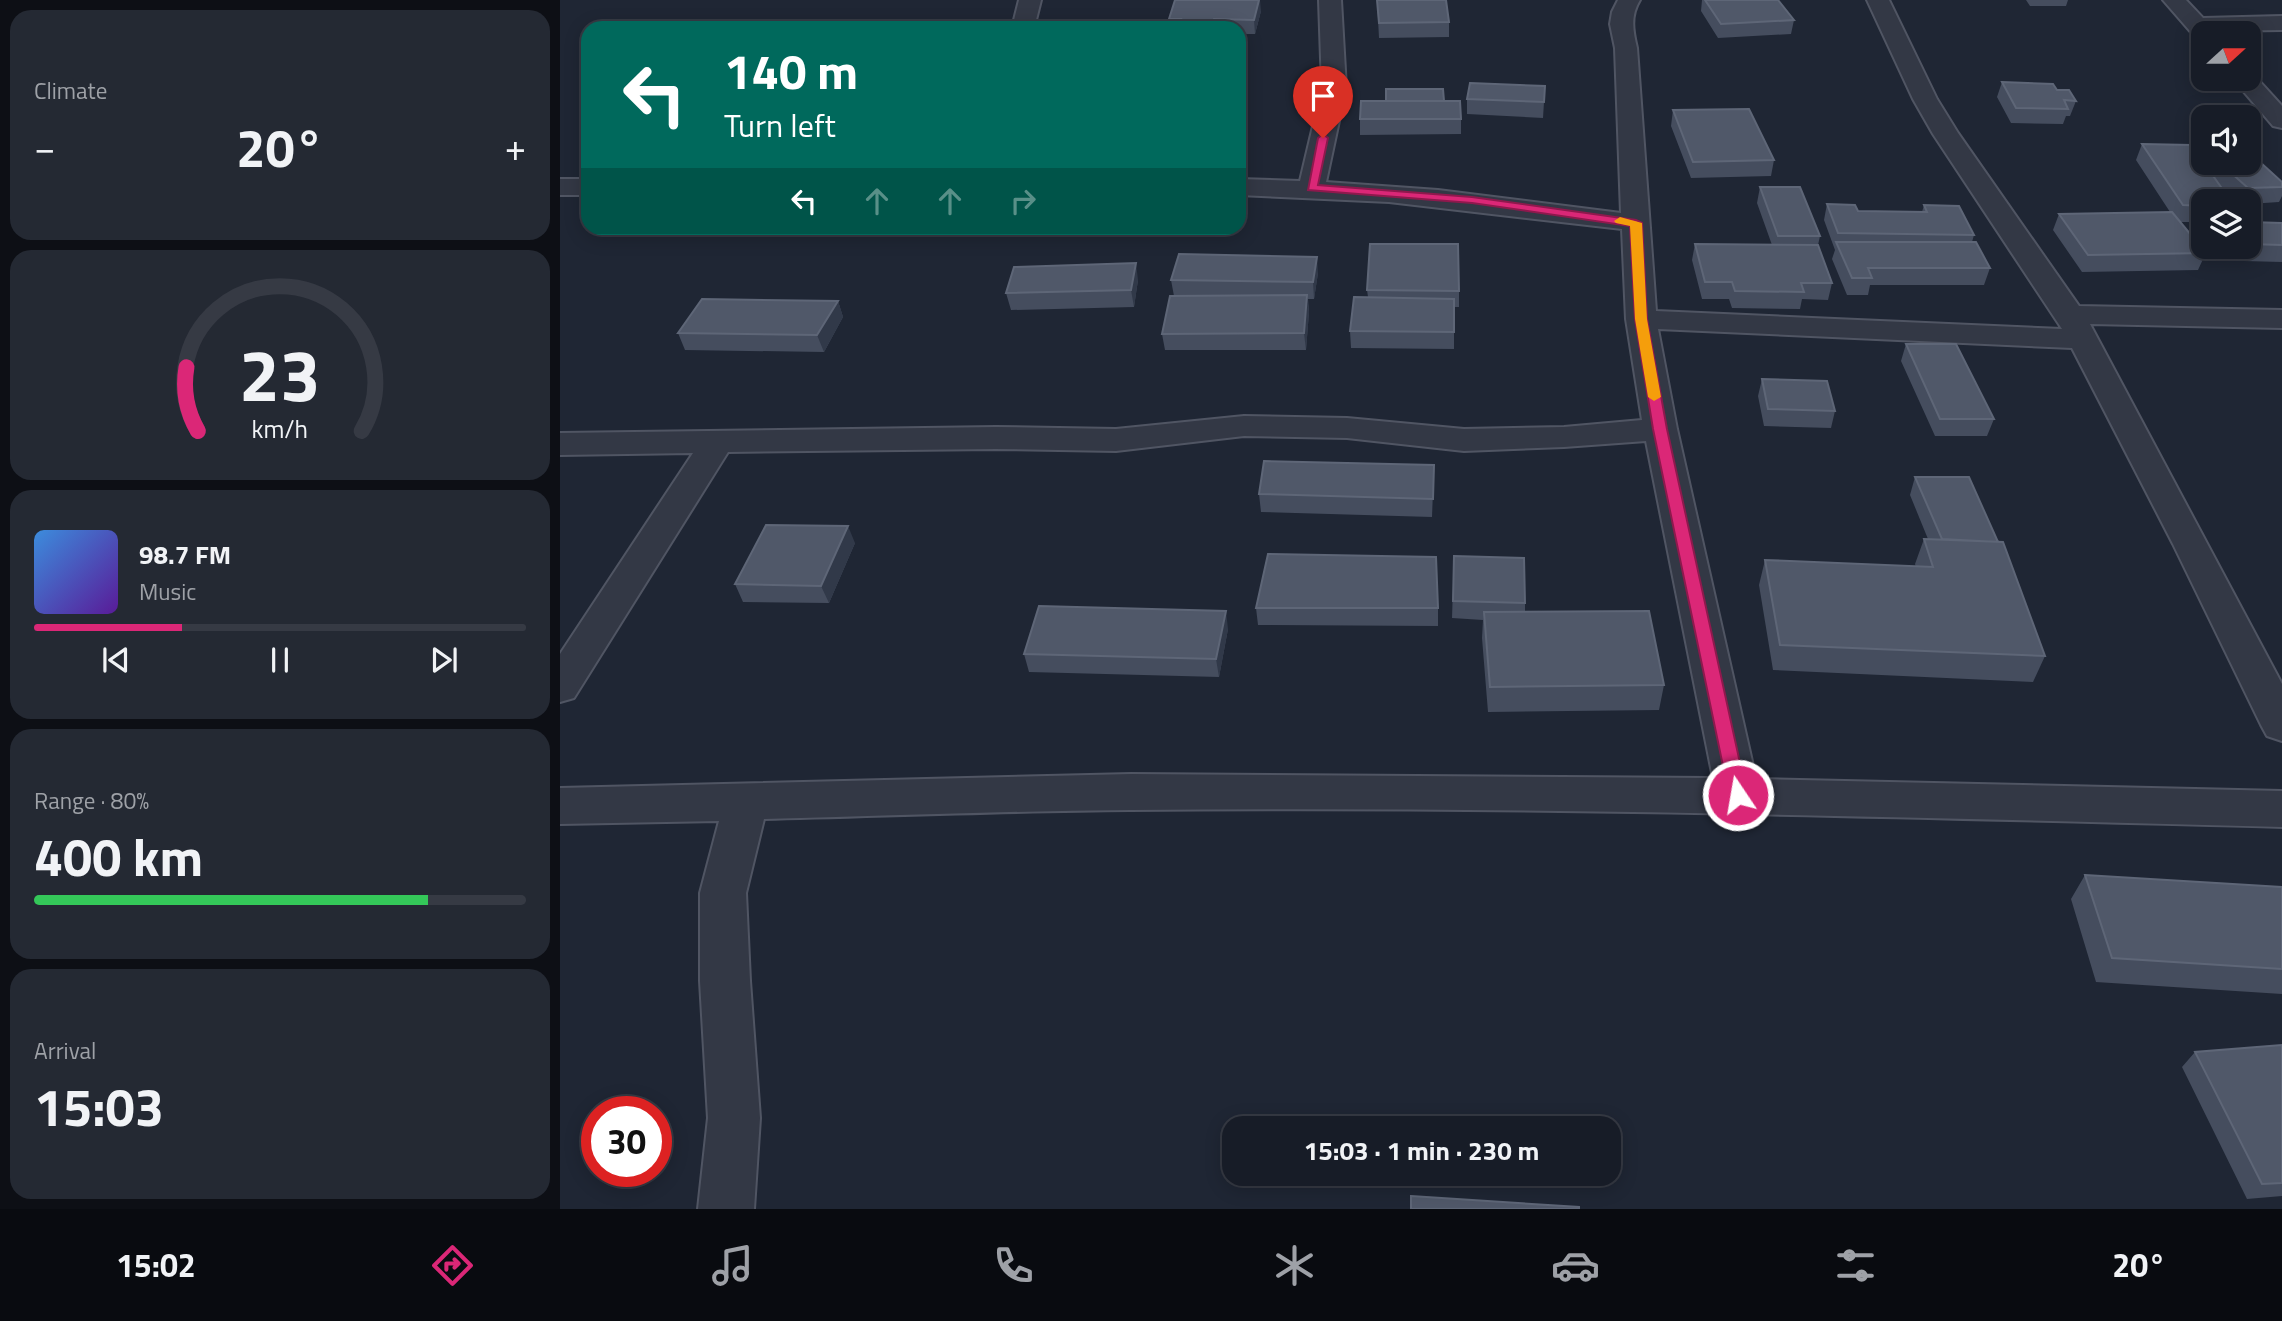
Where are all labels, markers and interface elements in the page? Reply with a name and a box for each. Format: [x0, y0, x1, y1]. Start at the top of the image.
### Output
north arrow [2191, 21, 2261, 91]
map controls [2191, 21, 2261, 259]
text: 140 m [724, 33, 858, 108]
icon: left [609, 49, 700, 140]
pin [1293, 66, 1353, 138]
text: Climate [34, 73, 107, 108]
icon: arrive [1304, 77, 1342, 115]
text: Turn left [724, 101, 836, 149]
button: sound [2191, 105, 2261, 175]
text: 20° [236, 108, 324, 187]
text: − [34, 118, 55, 176]
text: + [505, 118, 526, 176]
icon: left [785, 182, 823, 220]
icon: ahead [858, 182, 896, 220]
icon: ahead [931, 182, 969, 220]
icon: right [1004, 182, 1042, 220]
button: layers [2191, 189, 2261, 259]
text: 23 [239, 319, 321, 429]
text: km/h [252, 409, 308, 447]
text: 98.7 FM [139, 535, 231, 574]
text: Music [139, 574, 196, 609]
icon: previous [97, 641, 135, 679]
icon: pause [261, 641, 299, 679]
icon: next [425, 641, 463, 679]
position arrow [1701, 758, 1775, 832]
text: Range · 80% [34, 783, 149, 818]
text: 400 km [34, 817, 203, 896]
text: Arrival [34, 1033, 96, 1068]
text: 15:03 [34, 1067, 164, 1146]
speed limit sign: 30 [581, 1096, 672, 1187]
text: 15:03 · 1 min · 230 m [1304, 1131, 1539, 1170]
text: 15:02 [116, 1241, 196, 1289]
icon: directions [428, 1241, 477, 1290]
icon: music [708, 1241, 757, 1290]
icon: phone [989, 1241, 1038, 1290]
icon: climate [1270, 1241, 1319, 1290]
icon: car [1551, 1241, 1600, 1290]
icon: filters [1831, 1241, 1880, 1290]
text: 20° [2112, 1241, 2166, 1289]

